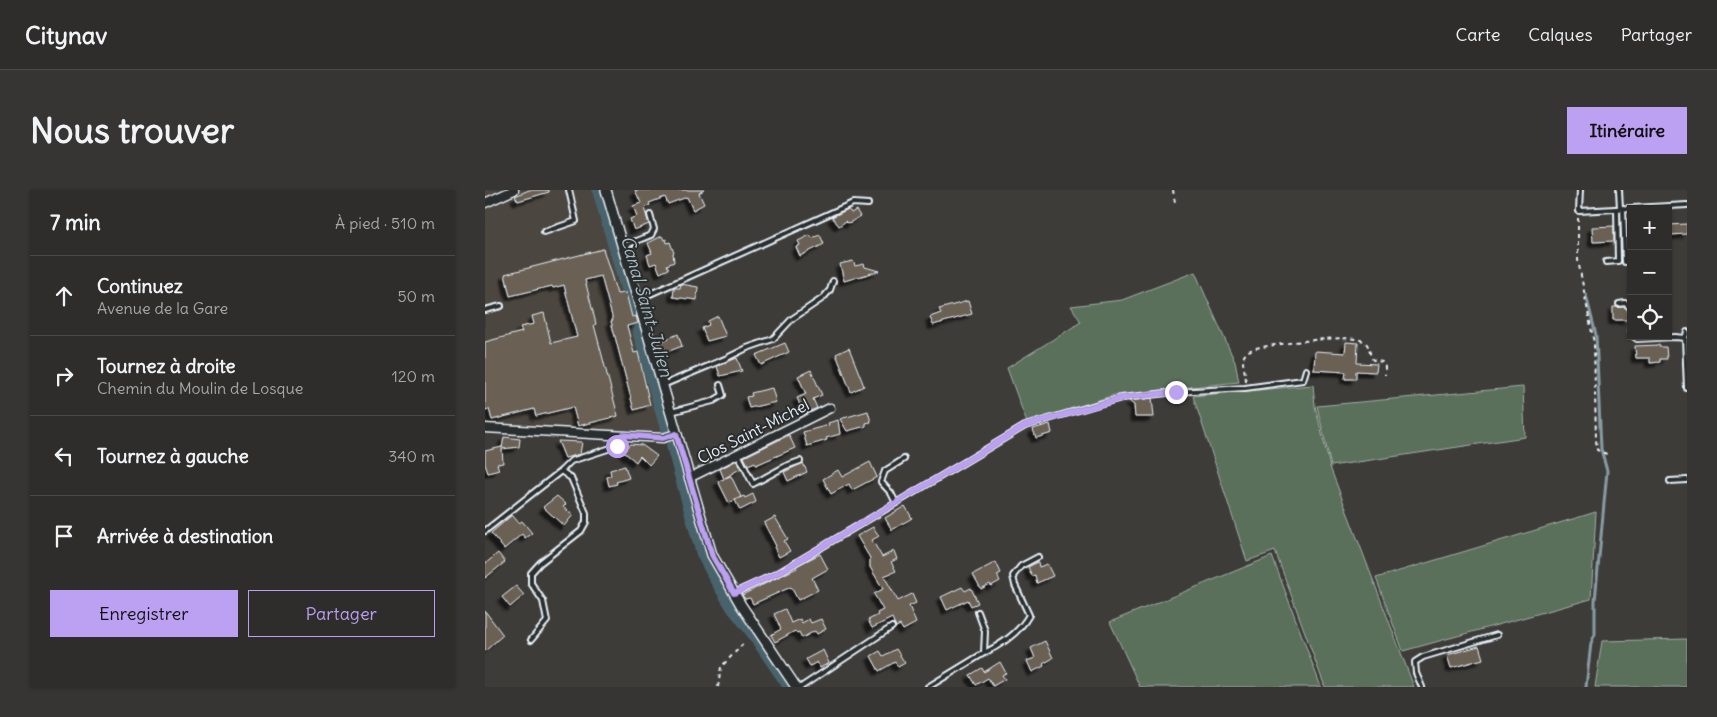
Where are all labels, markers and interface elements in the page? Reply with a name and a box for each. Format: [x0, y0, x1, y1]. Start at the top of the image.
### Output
text: Citynav [25, 20, 107, 50]
text: Carte [1455, 23, 1500, 46]
text: Calques [1528, 23, 1593, 46]
text: Partager [1621, 23, 1692, 46]
button: Itinéraire [1567, 107, 1687, 154]
text: Nous trouver [30, 108, 234, 152]
map controls [1627, 205, 1672, 340]
button: + [1627, 205, 1672, 250]
text: 7 min [50, 209, 101, 236]
text: À pied · 510 m [335, 213, 435, 233]
water label: Canal Saint-Julien [616, 233, 678, 380]
button: − [1627, 250, 1672, 295]
text: Continuez [97, 274, 183, 298]
icon: ahead [50, 282, 78, 310]
text: 50 m [397, 286, 435, 306]
button: locate [1627, 295, 1672, 340]
text: Avenue de la Gare [97, 298, 228, 318]
text: Tournez à droite [97, 354, 236, 378]
icon: right [50, 362, 78, 390]
text: 120 m [392, 366, 435, 386]
text: Chemin du Moulin de Losque [97, 378, 303, 398]
route end [1165, 381, 1188, 404]
street label: Clos Saint-Michel [694, 394, 812, 468]
route start [606, 435, 629, 458]
icon: left [50, 442, 78, 470]
text: Tournez à gauche [97, 444, 249, 468]
text: 340 m [388, 446, 435, 466]
icon: arrive [50, 522, 78, 550]
text: Arrivée à destination [97, 524, 273, 548]
button: Enregistrer [50, 590, 238, 637]
button: Partager [248, 590, 435, 637]

